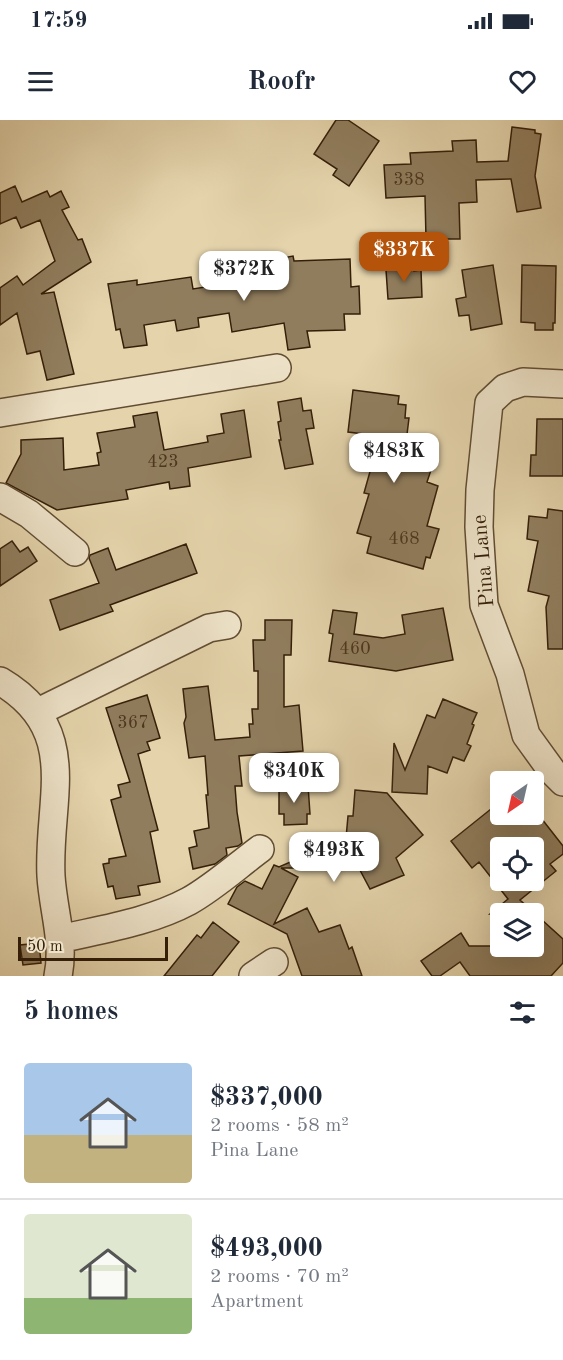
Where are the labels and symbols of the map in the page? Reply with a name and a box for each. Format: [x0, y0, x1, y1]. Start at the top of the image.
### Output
house number: 338 [393, 171, 425, 189]
pin: $337K [362, 232, 446, 283]
pin: $372K [202, 251, 286, 302]
pin: $483K [352, 433, 436, 484]
house number: 423 [147, 453, 179, 471]
street label: Pina Lane [469, 514, 499, 608]
house number: 468 [388, 530, 420, 548]
house number: 460 [339, 640, 371, 658]
house number: 367 [117, 714, 149, 732]
pin: $340K [252, 753, 336, 804]
north arrow [490, 771, 544, 825]
pin: $493K [292, 832, 376, 883]
scale bar [18, 934, 168, 962]

